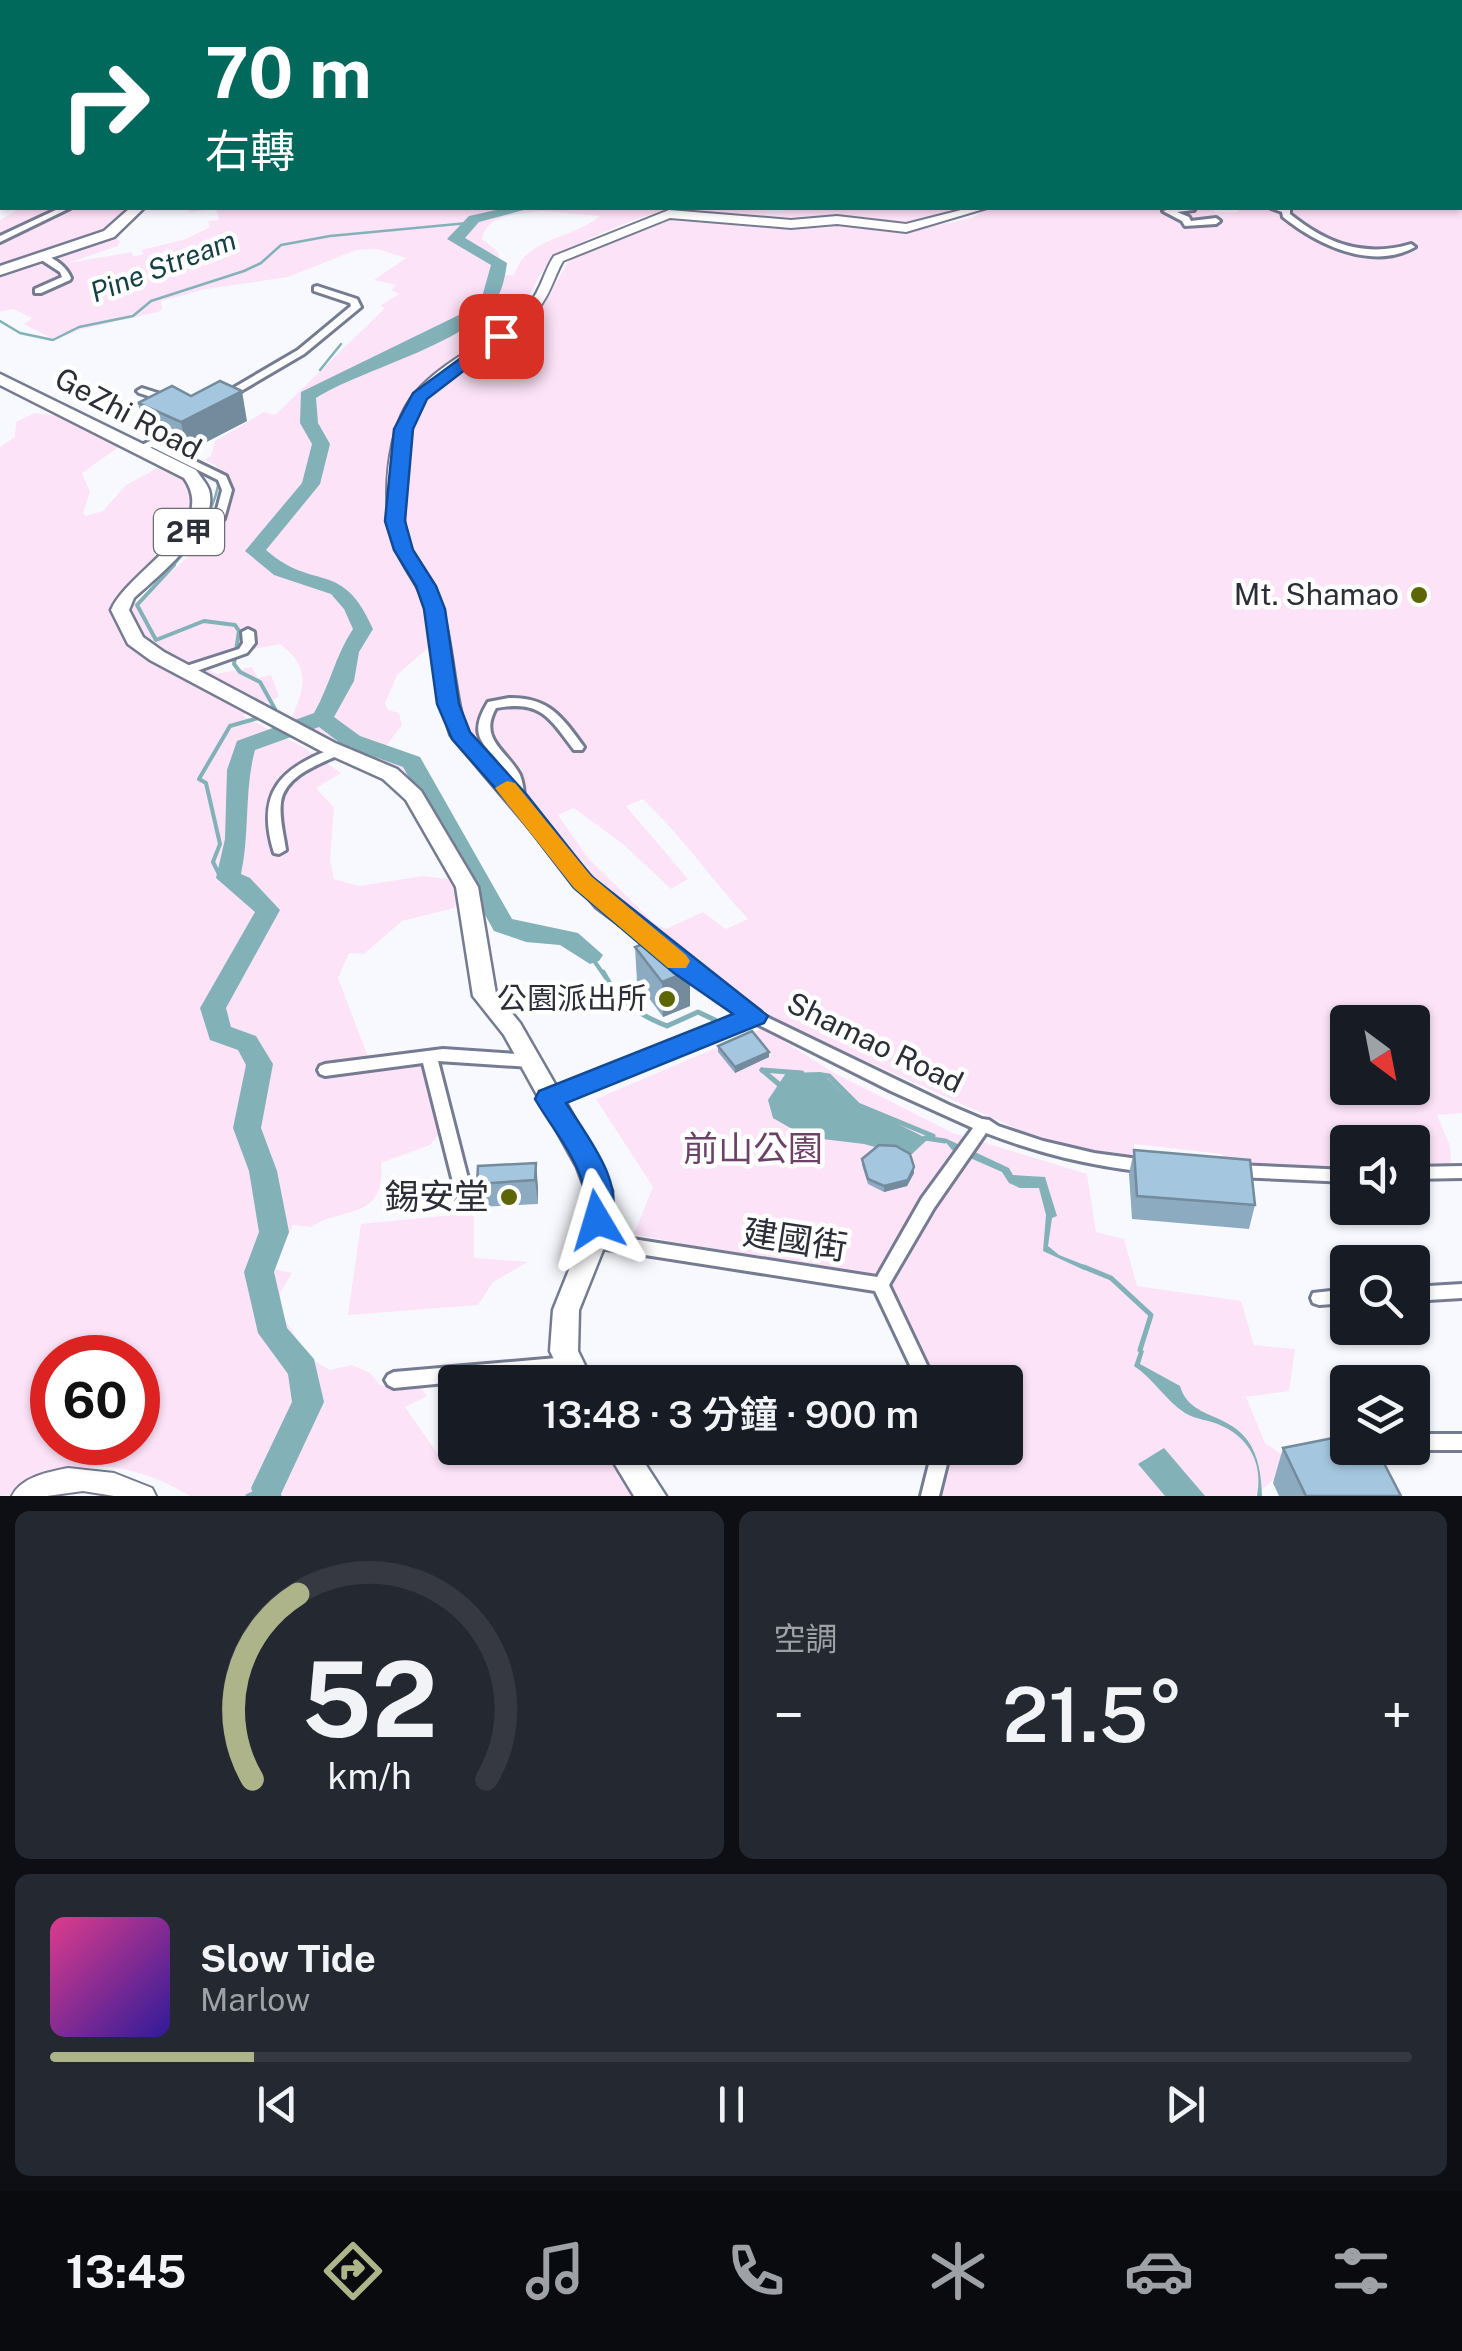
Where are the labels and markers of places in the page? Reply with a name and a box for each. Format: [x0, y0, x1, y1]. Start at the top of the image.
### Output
pin [459, 294, 544, 379]
place label: Mt. Shamao [1234, 576, 1399, 612]
marker: Mt. Shamao [1408, 584, 1430, 606]
place label: 公園派出所 [497, 980, 647, 1016]
marker: 公園派出所 [656, 988, 678, 1010]
place label: 錫安堂 [384, 1176, 489, 1217]
marker: 錫安堂 [498, 1186, 520, 1208]

